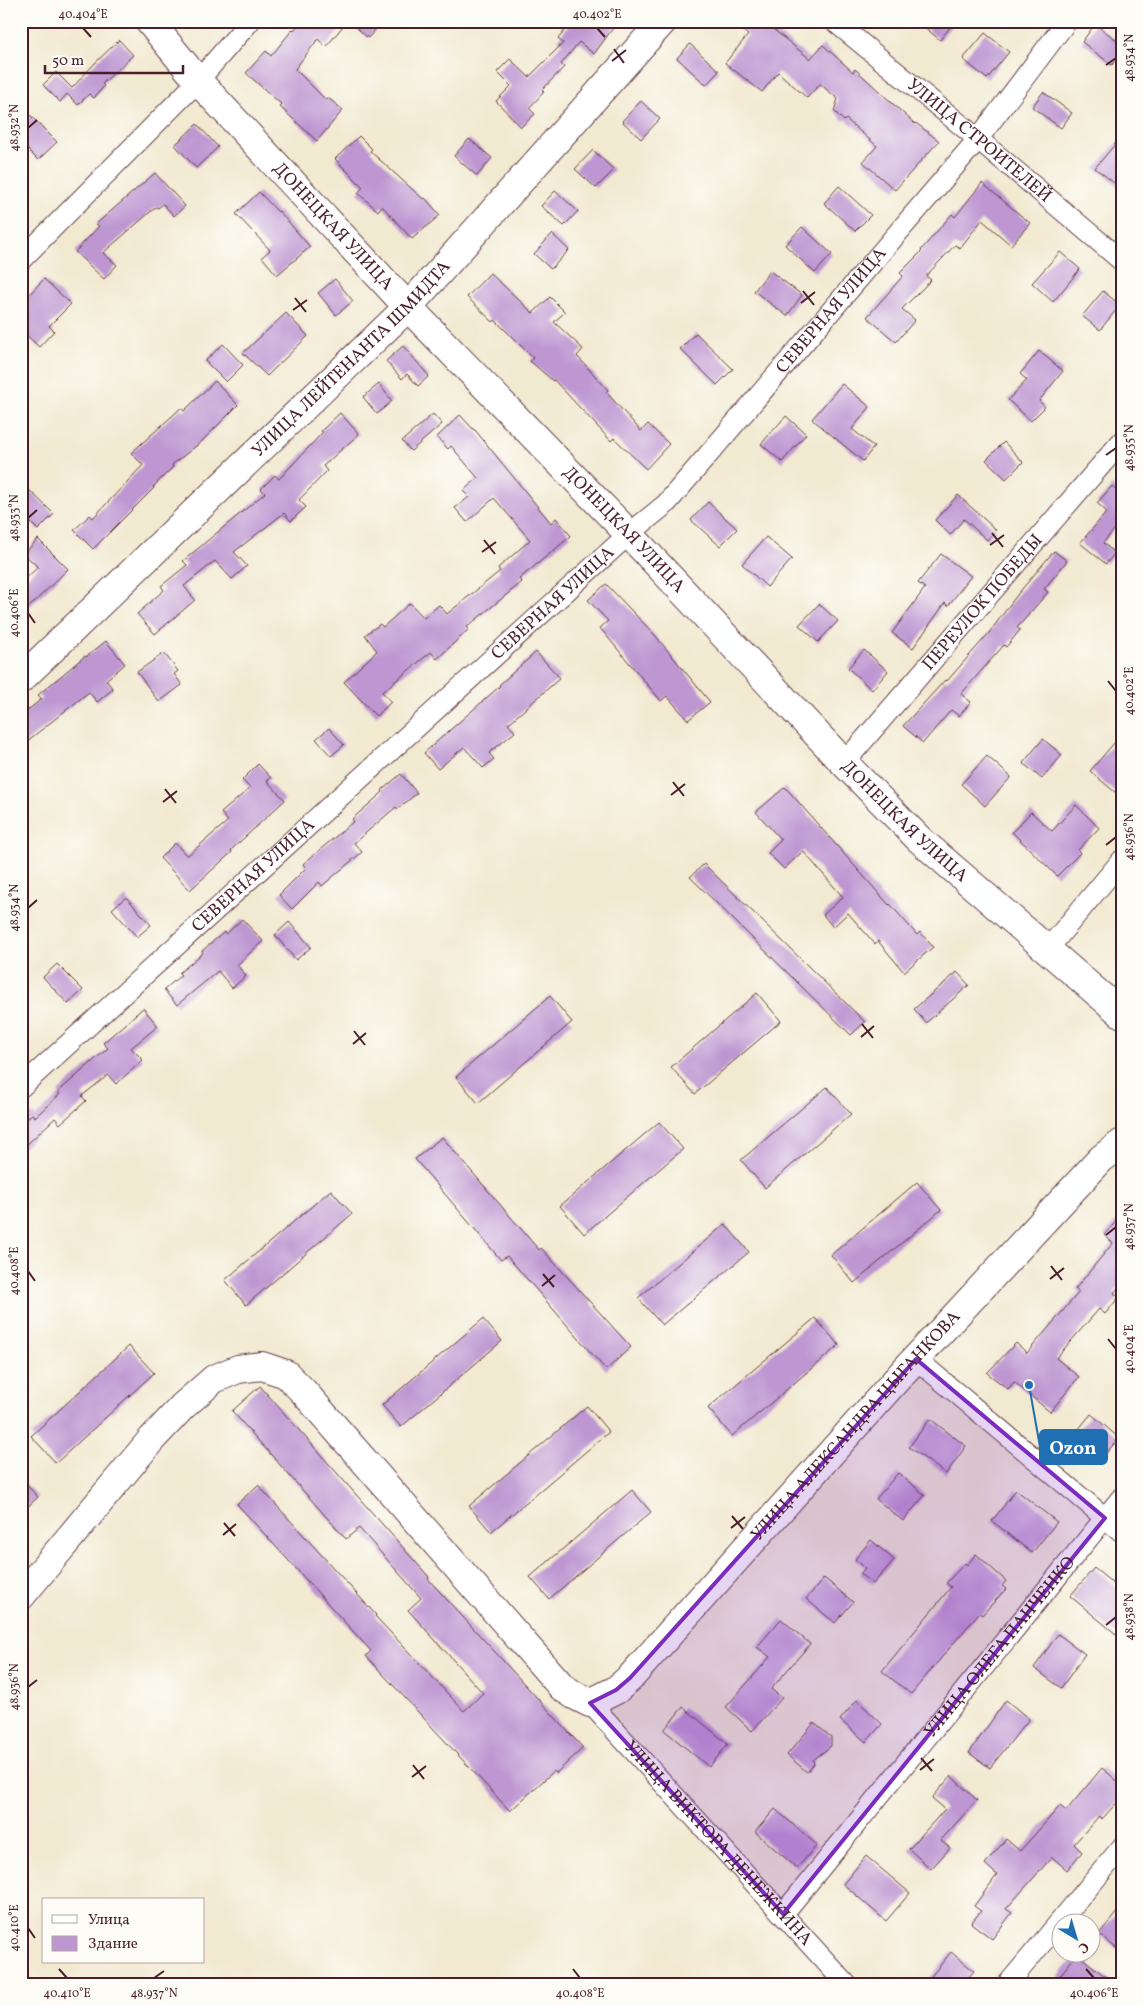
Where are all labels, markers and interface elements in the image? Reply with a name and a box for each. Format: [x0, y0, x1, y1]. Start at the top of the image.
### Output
text: 40.404°E [58, 7, 108, 23]
text: 40.402°E [572, 7, 622, 23]
text: 48.934°N [1122, 34, 1138, 82]
scale bar [45, 42, 182, 74]
text: 50 m [52, 51, 84, 72]
street label: УЛИЦА СТРОИТЕЛЕЙ [901, 73, 1057, 209]
text: 48.932°N [7, 104, 23, 152]
street label: ДОНЕЦКАЯ УЛИЦА [267, 157, 399, 296]
street label: СЕВЕРНАЯ УЛИЦА [770, 242, 893, 379]
street label: УЛИЦА ЛЕЙТЕНАНТА ШМИДТА [246, 255, 457, 463]
text: 48.935°N [1122, 424, 1138, 472]
street label: ДОНЕЦКАЯ УЛИЦА [557, 461, 691, 599]
text: 48.933°N [7, 494, 23, 542]
street label: ПЕРЕУЛОК ПОБЕДЫ [916, 529, 1049, 676]
street label: СЕВЕРНАЯ УЛИЦА [486, 540, 620, 666]
text: 40.406°E [7, 588, 23, 638]
text: 40.402°E [1122, 666, 1138, 716]
street label: ДОНЕЦКАЯ УЛИЦА [835, 755, 974, 888]
street label: СЕВЕРНАЯ УЛИЦА [186, 813, 321, 938]
text: 48.936°N [1122, 813, 1138, 861]
text: 48.934°N [7, 884, 23, 932]
text: 48.937°N [1122, 1203, 1138, 1251]
text: 40.408°E [7, 1247, 23, 1295]
street label: УЛИЦА АЛЕКСАНДРА ЦЫГАНКОВА [745, 1305, 967, 1547]
text: 40.404°E [1122, 1324, 1138, 1374]
callout: Ozon [1040, 1430, 1107, 1464]
text: Ozon [1049, 1436, 1097, 1462]
street label: УЛИЦА ОЛЕГА ПАНЧЕНКО [919, 1551, 1081, 1743]
text: 48.938°N [1122, 1593, 1138, 1641]
text: 48.936°N [7, 1663, 23, 1711]
street label: УЛИЦА ВИКТОРА ДЕНЕЖКИНА [618, 1735, 818, 1952]
legend [42, 1898, 205, 1964]
text: 40.410°E [7, 1904, 23, 1952]
text: Улица [88, 1910, 130, 1931]
north arrow [1050, 1914, 1100, 1964]
text: Здание [88, 1934, 138, 1955]
text: С [1074, 1937, 1092, 1957]
text: 40.410°E [43, 1986, 91, 2002]
text: 48.937°N [130, 1986, 178, 2002]
text: 40.408°E [556, 1986, 604, 2002]
text: 40.406°E [1069, 1986, 1119, 2002]

